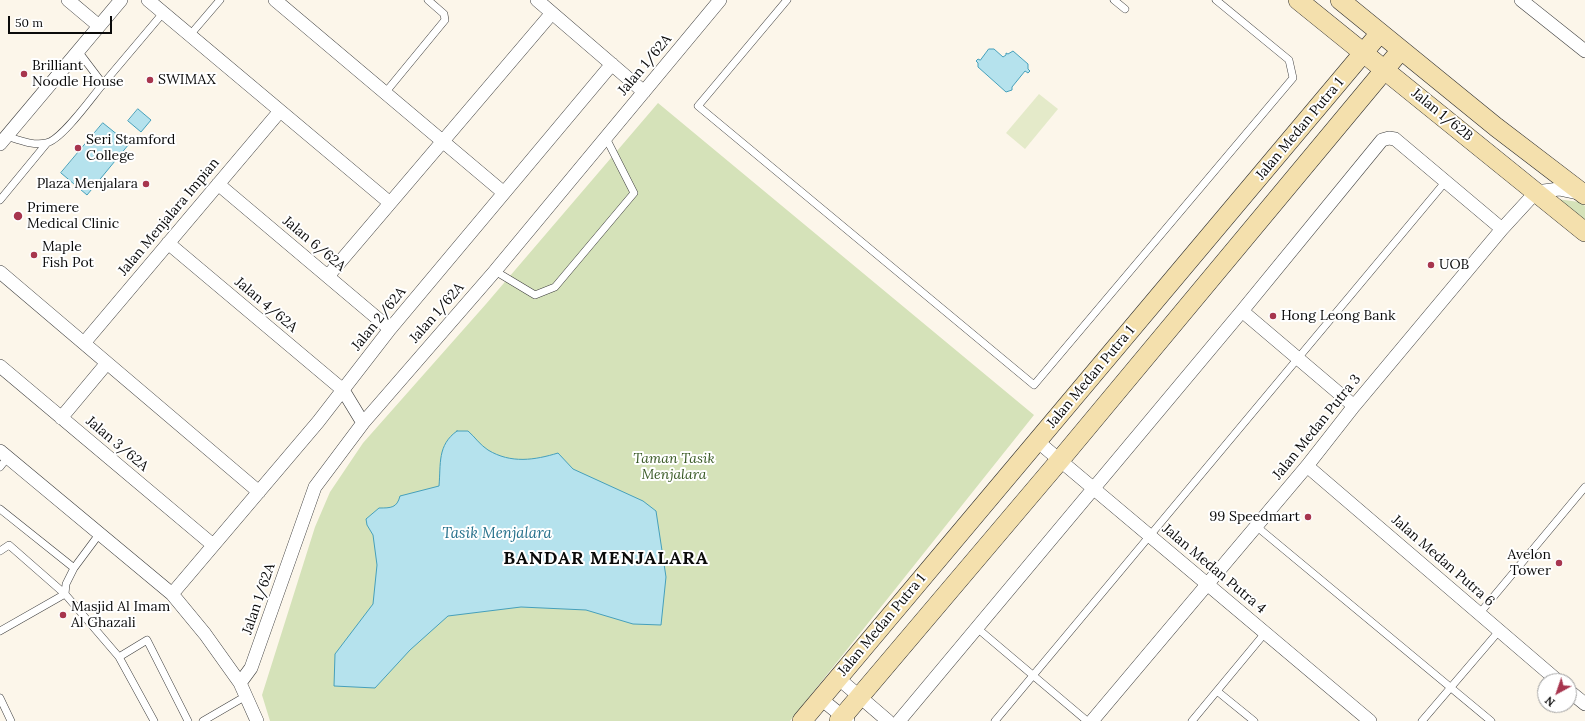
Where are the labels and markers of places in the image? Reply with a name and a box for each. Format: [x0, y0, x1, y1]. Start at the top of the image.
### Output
place label: Brilliant Noodle House [32, 58, 124, 90]
marker: Brilliant Noodle House [19, 69, 29, 79]
place label: SWIMAX [158, 72, 216, 88]
marker: SWIMAX [145, 75, 155, 85]
place label: Seri Stamford College [86, 132, 175, 164]
marker: Seri Stamford College [73, 143, 83, 153]
place label: Plaza Menjalara [37, 176, 138, 192]
marker: Plaza Menjalara [141, 179, 151, 189]
place label: Primere Medical Clinic [27, 200, 119, 232]
marker: Primere Medical Clinic [12, 210, 24, 222]
place label: Maple Fish Pot [42, 239, 94, 272]
marker: Maple Fish Pot [29, 250, 39, 260]
place label: UOB [1439, 257, 1469, 273]
marker: UOB [1426, 260, 1436, 270]
place label: Hong Leong Bank [1281, 308, 1395, 324]
marker: Hong Leong Bank [1268, 311, 1278, 321]
place label: 99 Speedmart [1209, 509, 1300, 525]
marker: 99 Speedmart [1303, 512, 1313, 522]
place label: Avelon Tower [1507, 547, 1551, 580]
marker: Avelon Tower [1554, 558, 1564, 568]
place label: Masjid Al Imam Al Ghazali [71, 599, 170, 632]
marker: Masjid Al Imam Al Ghazali [58, 610, 68, 620]

